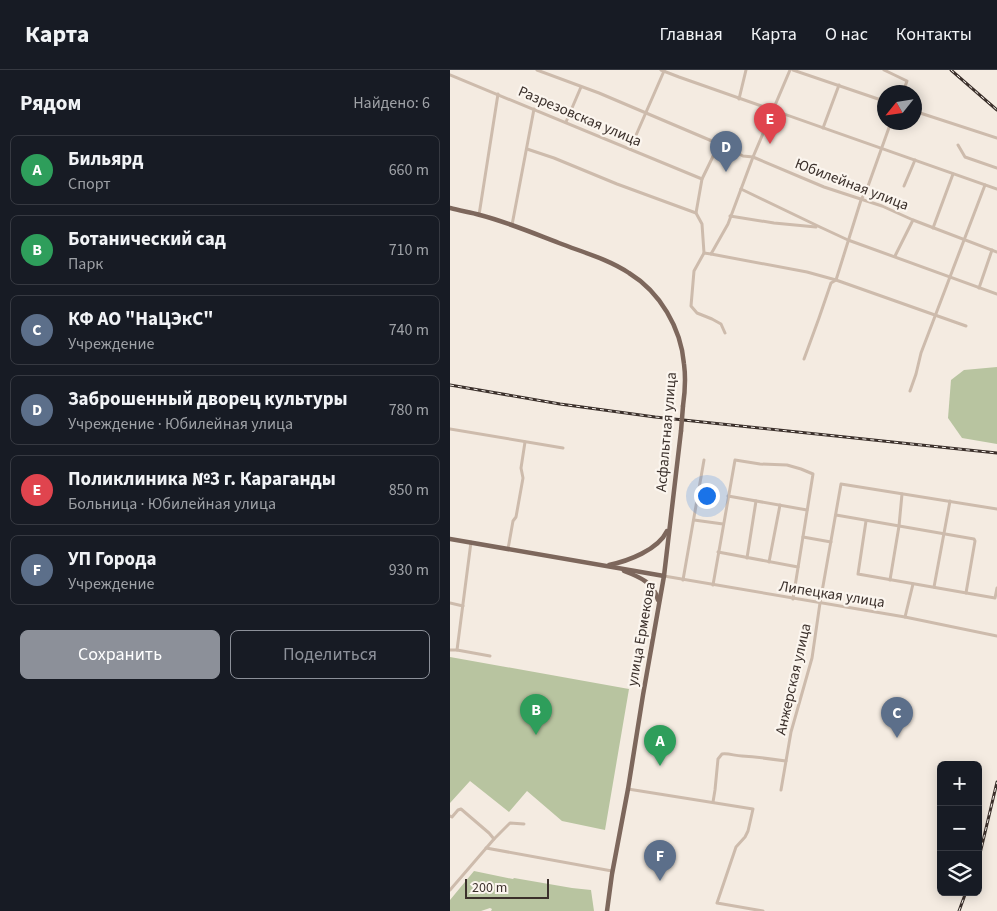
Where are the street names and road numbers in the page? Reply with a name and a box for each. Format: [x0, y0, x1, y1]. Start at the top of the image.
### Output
street label: Разрезовская улица [515, 81, 645, 152]
street label: Юбилейная улица [792, 153, 912, 216]
street label: Асфальтная улица [651, 371, 682, 493]
street label: Липецкая улица [777, 576, 886, 613]
street label: улица Ермекова [622, 580, 661, 688]
street label: Анжерская улица [770, 621, 817, 737]

